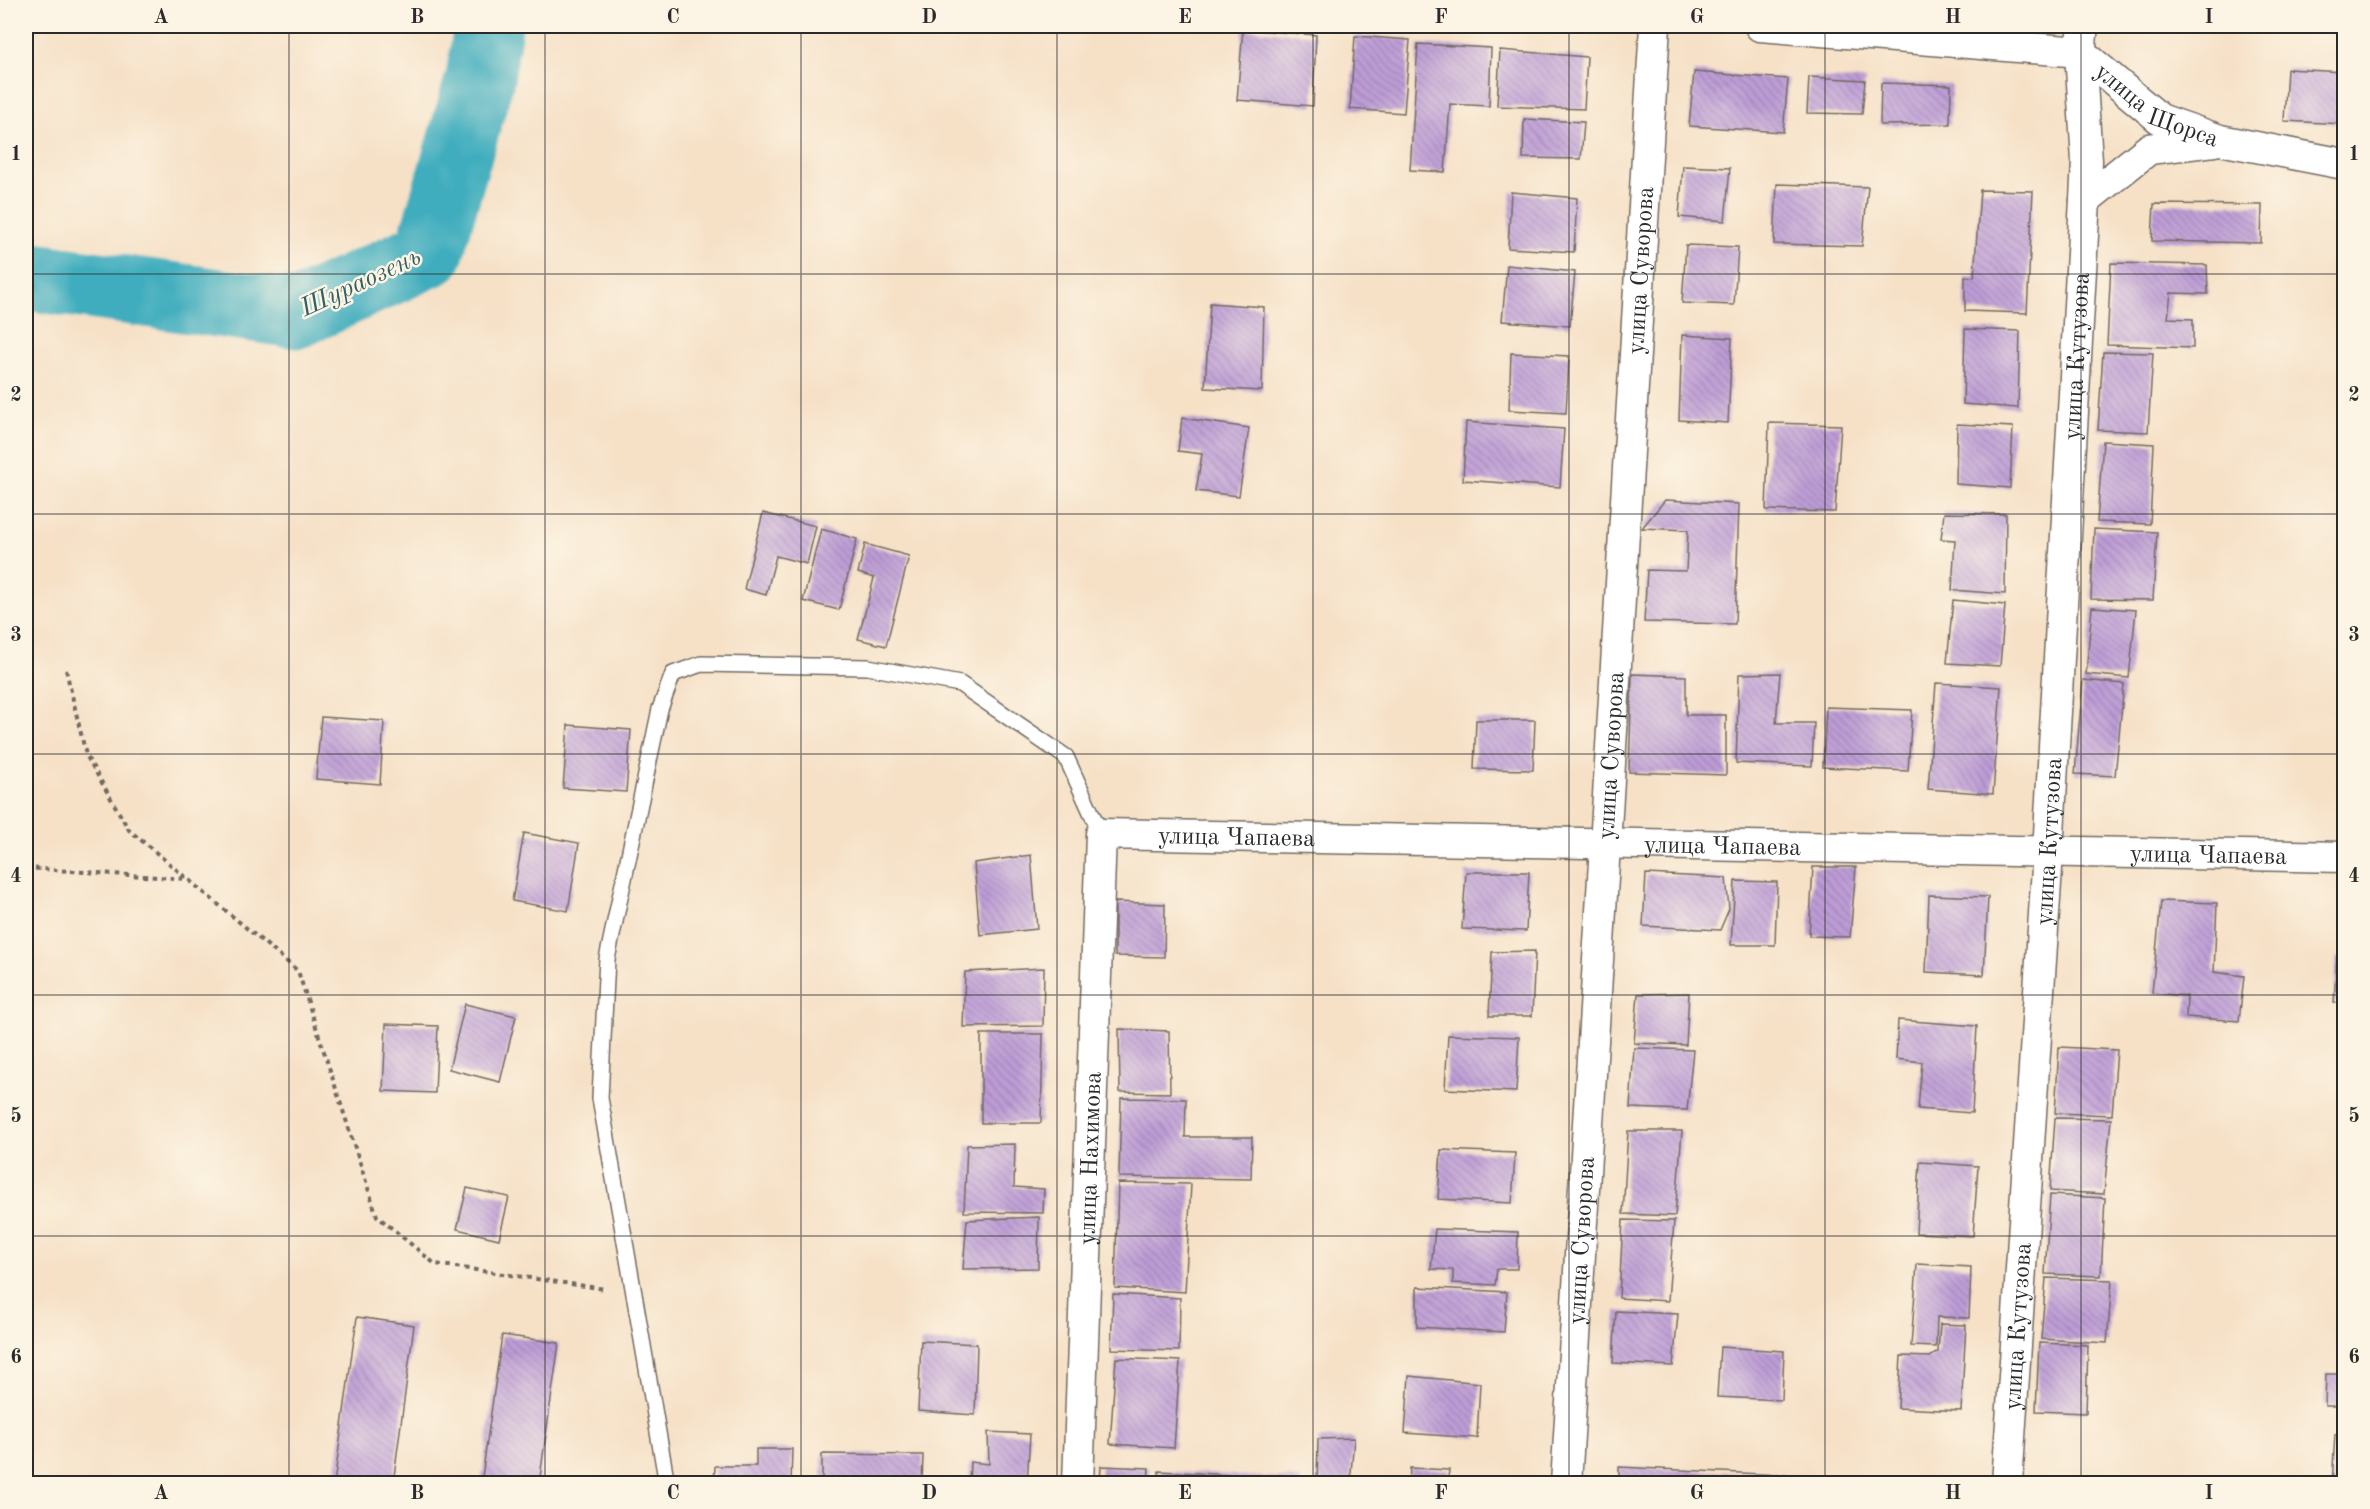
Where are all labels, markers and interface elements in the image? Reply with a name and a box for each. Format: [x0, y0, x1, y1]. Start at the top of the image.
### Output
text: A [153, 8, 169, 28]
text: B [410, 8, 424, 28]
text: C [666, 8, 680, 28]
text: D [921, 8, 937, 28]
text: E [1178, 8, 1192, 28]
text: F [1434, 8, 1448, 28]
text: G [1690, 8, 1704, 28]
text: H [1945, 8, 1961, 28]
text: I [2205, 8, 2213, 28]
street label: улица Щорса [2090, 60, 2221, 153]
text: 1 [10, 145, 22, 165]
text: 1 [2348, 145, 2360, 165]
street label: улица Суворова [1625, 186, 1659, 355]
water label: Шураозень [295, 244, 425, 323]
street label: улица Кутузова [2061, 271, 2095, 441]
text: 2 [10, 386, 22, 406]
text: 2 [2348, 386, 2360, 406]
text: 3 [10, 626, 22, 646]
text: 3 [2348, 626, 2360, 646]
street label: улица Суворова [1595, 671, 1630, 840]
street label: улица Кутузова [2033, 757, 2067, 926]
street label: улица Чапаева [1158, 825, 1315, 852]
street label: улица Чапаева [1644, 834, 1801, 861]
street label: улица Чапаева [2130, 843, 2287, 870]
text: 4 [10, 867, 22, 887]
text: 4 [2348, 867, 2360, 887]
street label: улица Нахимова [1076, 1071, 1107, 1245]
text: 5 [10, 1106, 22, 1127]
text: 5 [2348, 1106, 2360, 1127]
street label: улица Суворова [1566, 1156, 1600, 1325]
street label: улица Кутузова [2002, 1242, 2037, 1411]
text: 6 [10, 1348, 22, 1368]
text: 6 [2348, 1348, 2360, 1368]
text: A [153, 1484, 169, 1504]
text: B [410, 1484, 424, 1504]
text: C [666, 1484, 680, 1504]
text: D [921, 1484, 937, 1504]
text: E [1178, 1484, 1192, 1504]
text: F [1434, 1484, 1448, 1504]
text: G [1690, 1484, 1704, 1504]
text: H [1945, 1484, 1961, 1504]
text: I [2205, 1484, 2213, 1504]

